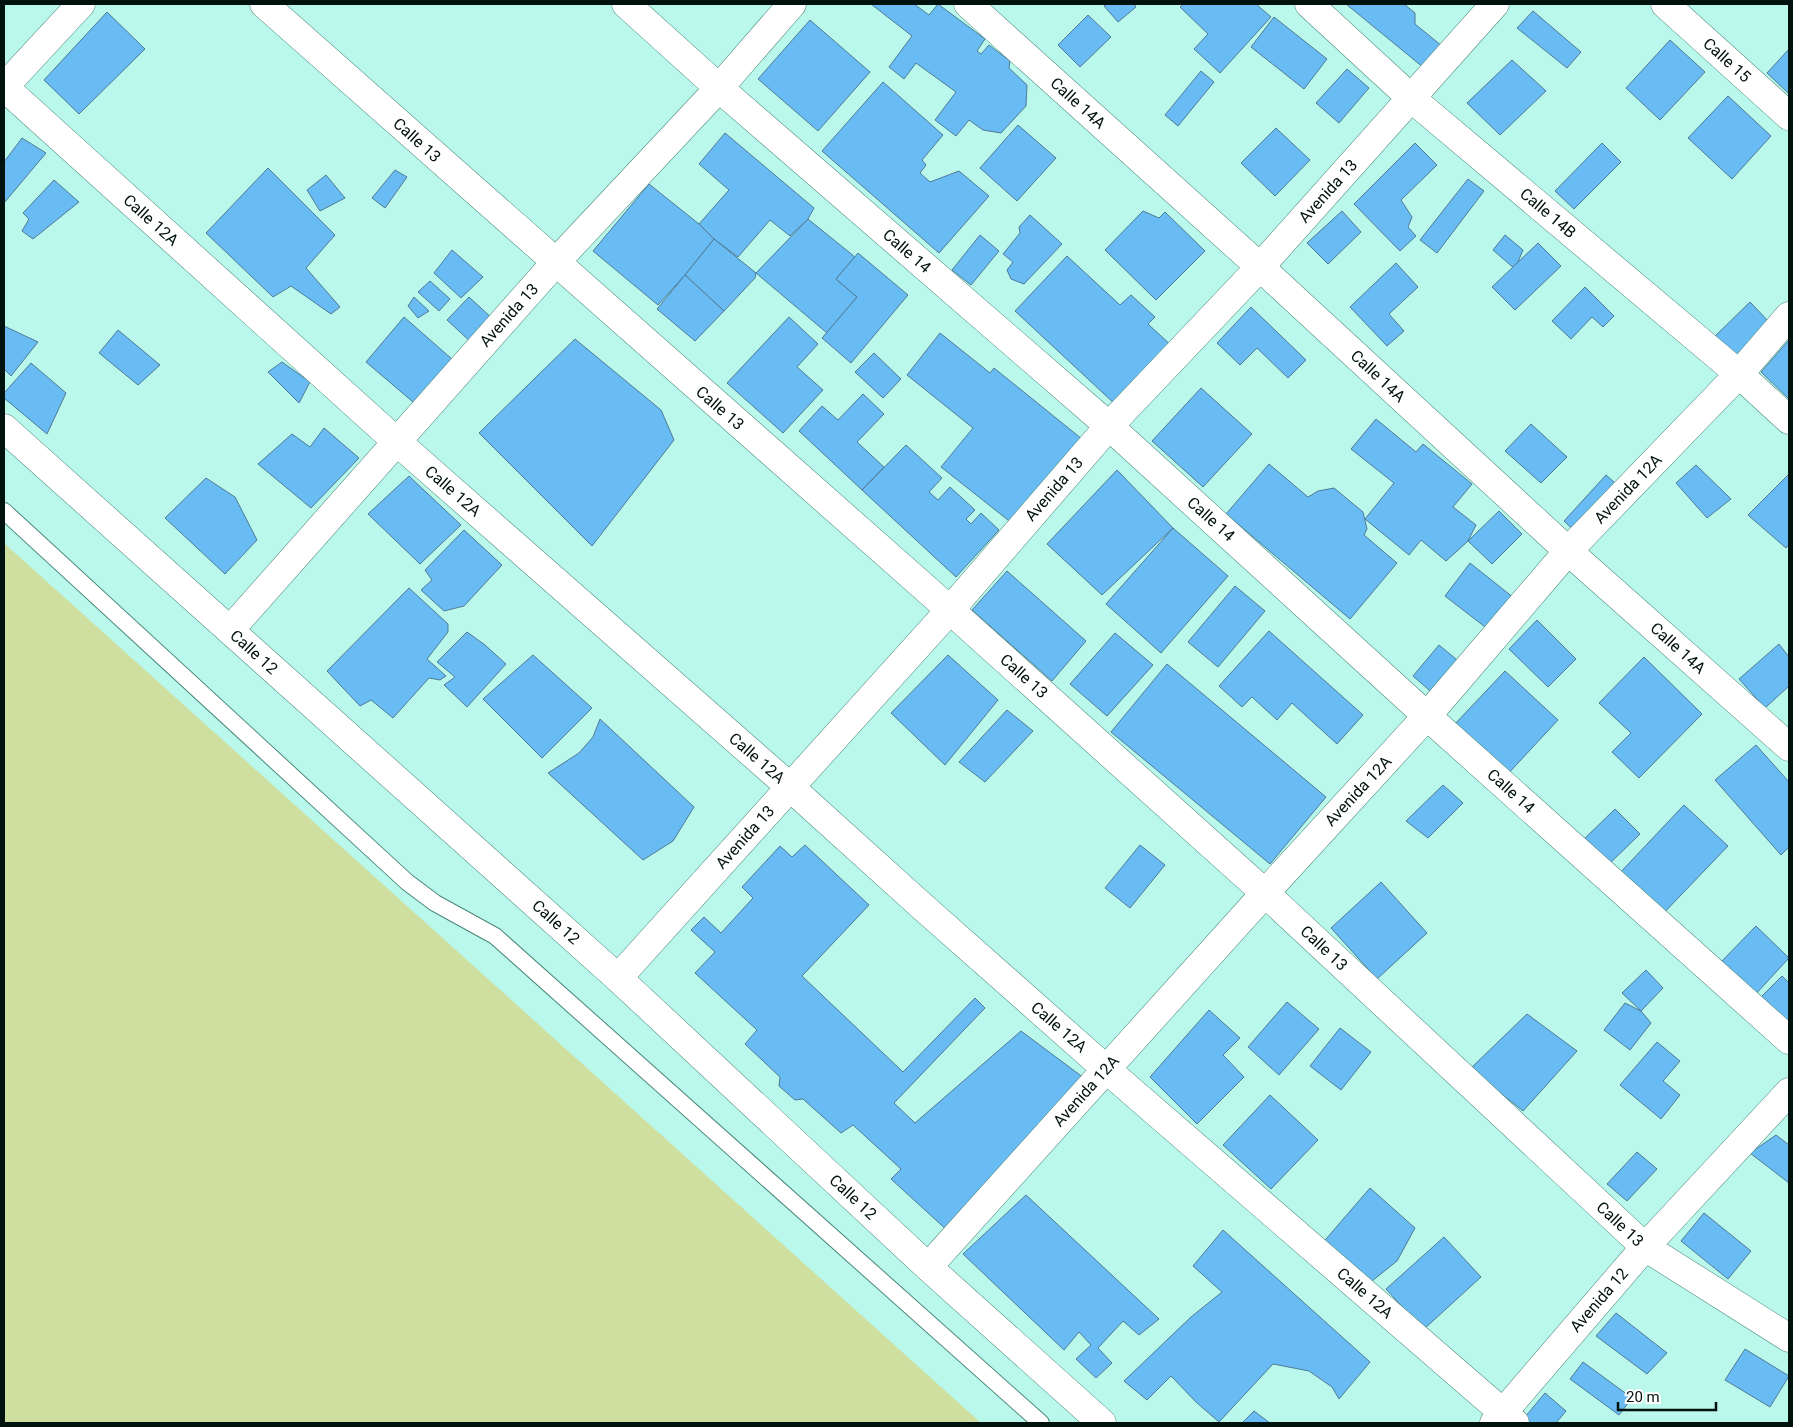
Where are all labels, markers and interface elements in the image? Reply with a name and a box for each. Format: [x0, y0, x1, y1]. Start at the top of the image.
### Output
street label: Calle 15 [1699, 34, 1755, 86]
street label: Calle 14A [1046, 73, 1110, 133]
street label: Calle 13 [389, 114, 445, 166]
street label: Avenida 13 [1295, 155, 1361, 227]
street label: Calle 14B [1516, 184, 1580, 242]
street label: Calle 12A [119, 190, 183, 250]
street label: Calle 14 [879, 225, 935, 277]
street label: Avenida 13 [476, 279, 542, 351]
street label: Calle 14A [1347, 346, 1410, 406]
street label: Calle 13 [692, 382, 748, 434]
street label: Avenida 12A [1590, 450, 1666, 528]
street label: Avenida 13 [1021, 453, 1087, 525]
street label: Calle 12A [421, 462, 485, 521]
street label: Calle 14 [1183, 493, 1239, 545]
street label: Calle 14A [1646, 618, 1710, 678]
street label: Calle 12 [226, 626, 282, 678]
street label: Calle 13 [996, 650, 1052, 702]
street label: Calle 12A [725, 729, 789, 788]
street label: Avenida 12A [1321, 752, 1396, 830]
street label: Calle 14 [1483, 765, 1539, 817]
street label: Avenida 13 [712, 801, 778, 873]
street label: Calle 12 [528, 896, 584, 948]
street label: Calle 13 [1297, 921, 1351, 975]
street label: Calle 12A [1027, 998, 1091, 1057]
street label: Avenida 12A [1049, 1051, 1123, 1130]
street label: Calle 12 [826, 1170, 880, 1224]
street label: Calle 13 [1593, 1197, 1647, 1251]
street label: Calle 12A [1333, 1264, 1397, 1323]
street label: Avenida 12 [1566, 1264, 1632, 1336]
scale bar [1618, 1380, 1716, 1412]
text: 20 m [1626, 1388, 1660, 1406]

